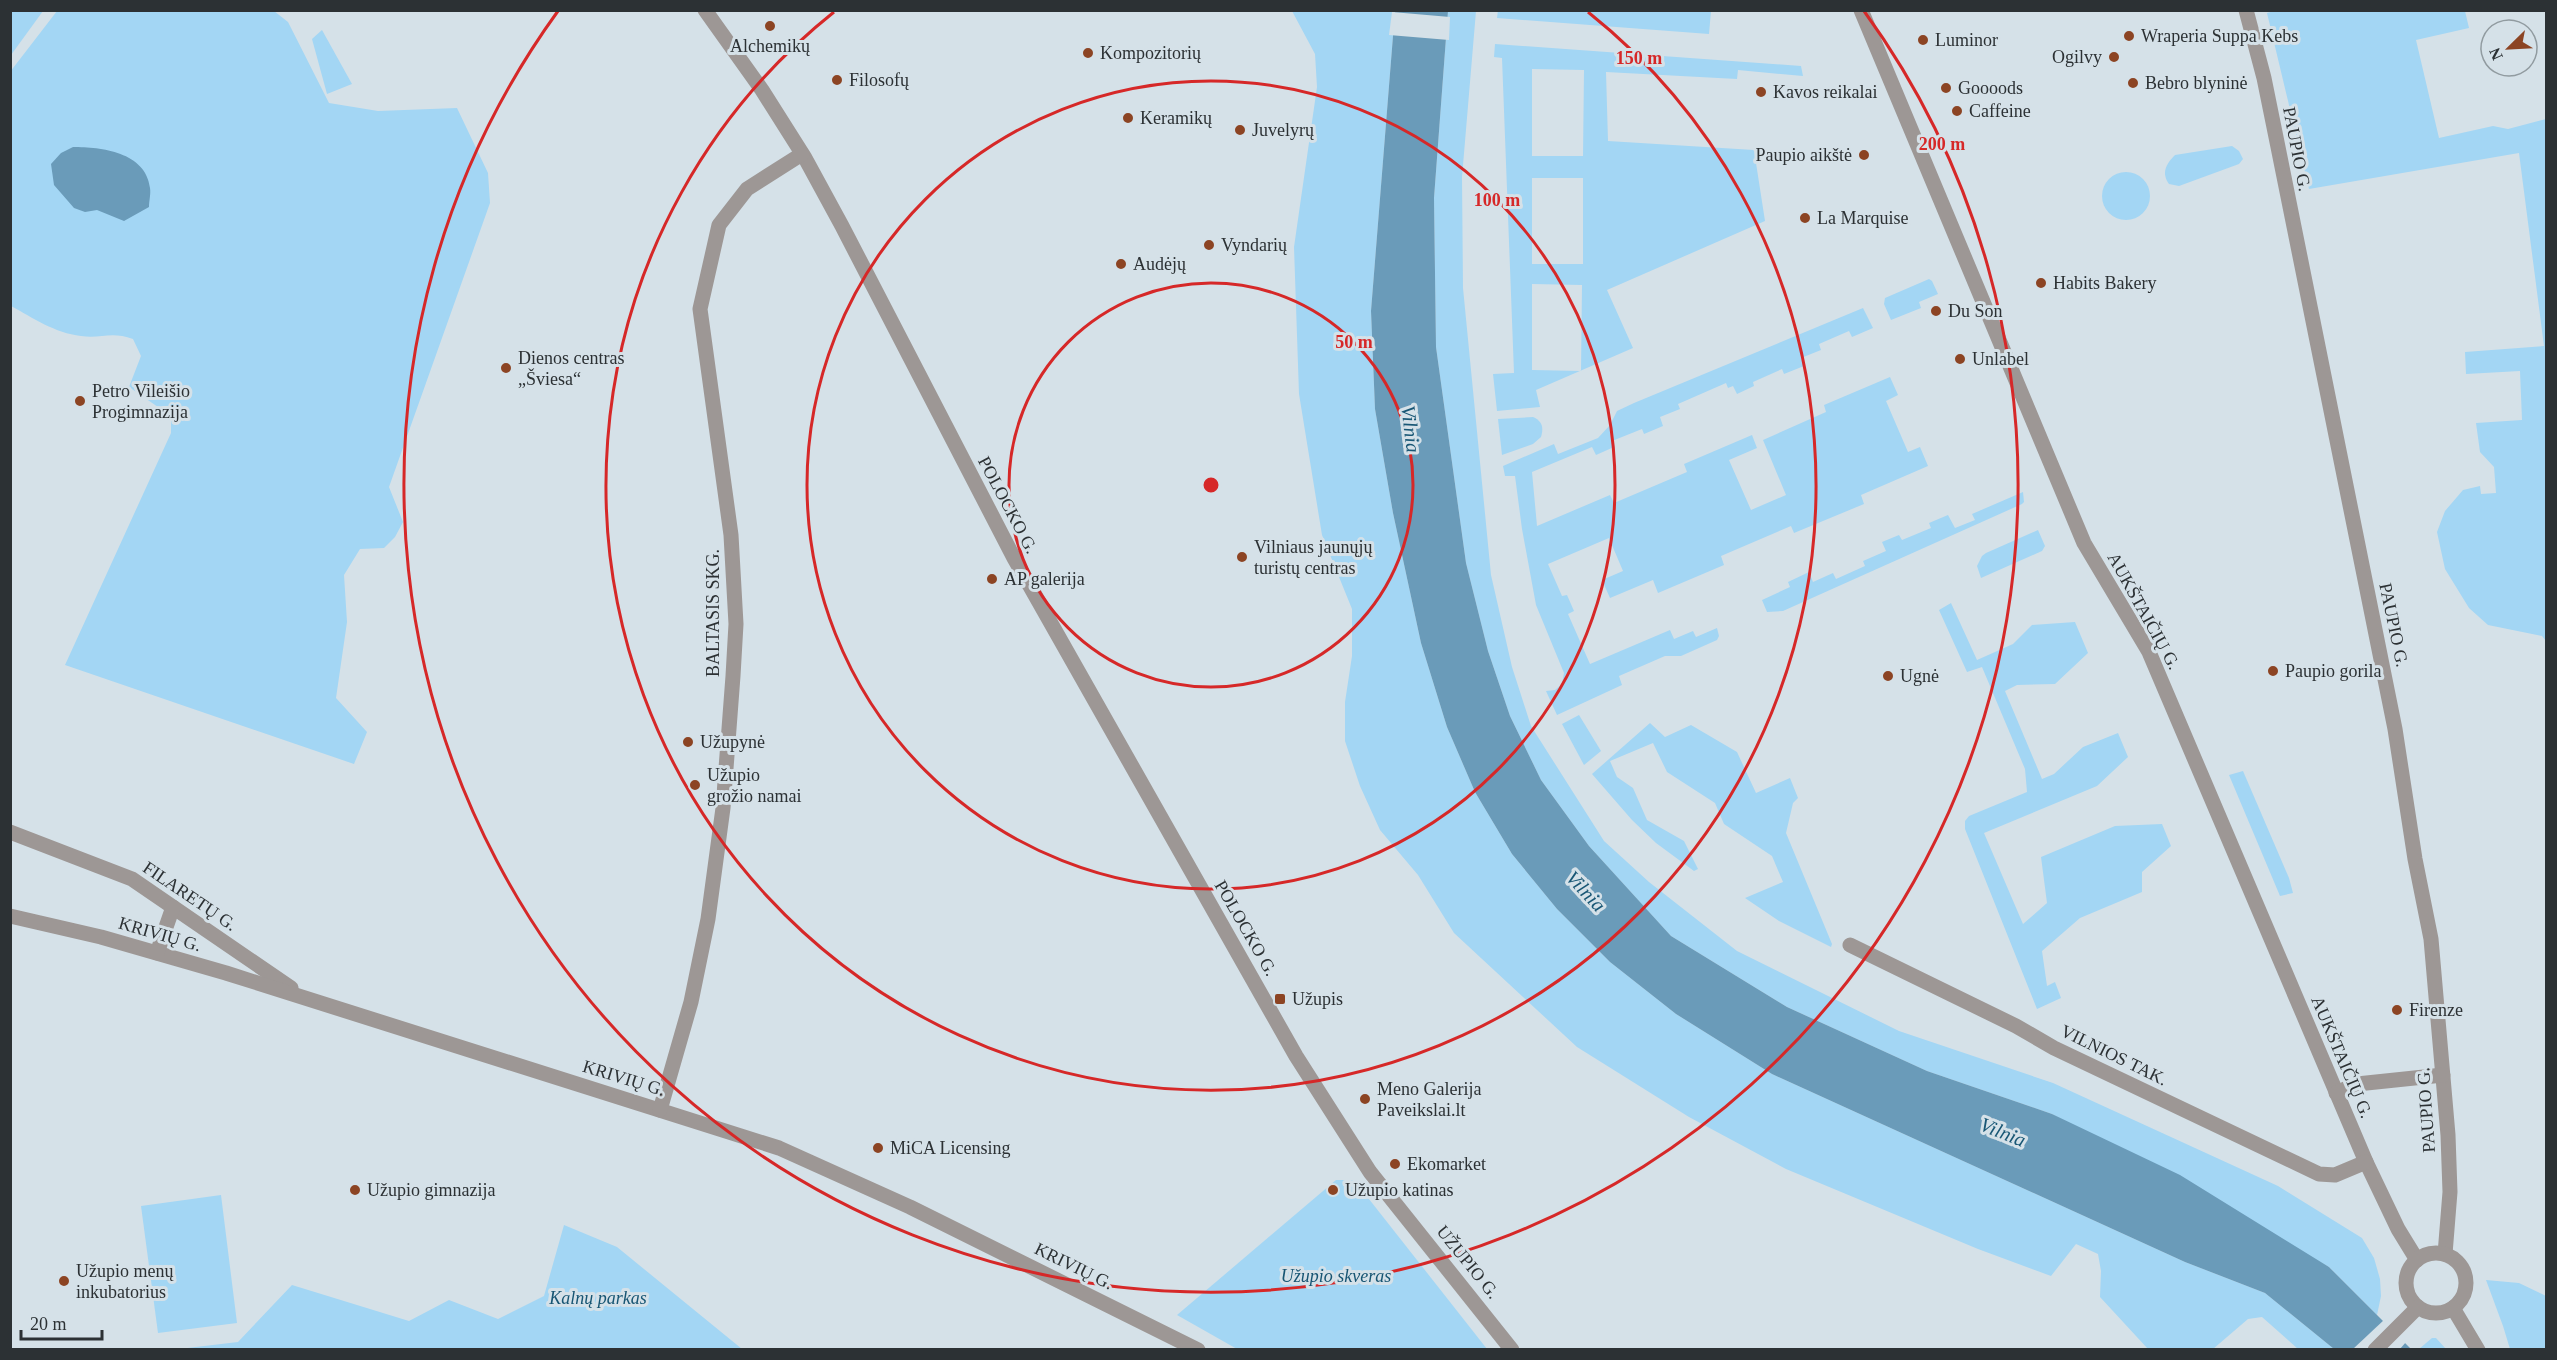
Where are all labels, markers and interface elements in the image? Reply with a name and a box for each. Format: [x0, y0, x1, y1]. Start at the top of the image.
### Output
north arrow [2479, 18, 2539, 78]
marker: Alchemikų [763, 19, 777, 33]
place label: Wraperia Suppa Kebs [2141, 26, 2298, 46]
marker: Wraperia Suppa Kebs [2122, 29, 2136, 43]
place label: Luminor [1935, 30, 1998, 50]
marker: Luminor [1916, 33, 1930, 47]
place label: Alchemikų [730, 36, 811, 56]
place label: Kompozitorių [1100, 43, 1202, 63]
text: N [2485, 45, 2506, 63]
marker: Kompozitorių [1081, 46, 1095, 60]
place label: Ogilvy [2052, 47, 2102, 67]
text: 150 m [1616, 48, 1662, 68]
marker: Ogilvy [2107, 50, 2121, 64]
place label: Filosofų [849, 70, 910, 90]
marker: Filosofų [830, 73, 844, 87]
place label: Bebro blyninė [2145, 73, 2247, 93]
marker: Bebro blyninė [2126, 76, 2140, 90]
place label: Goooods [1958, 78, 2023, 98]
marker: Goooods [1939, 81, 1953, 95]
place label: Kavos reikalai [1773, 82, 1877, 102]
marker: Kavos reikalai [1754, 85, 1768, 99]
place label: Caffeine [1969, 101, 2031, 121]
marker: Caffeine [1950, 104, 1964, 118]
street label: PAUPIO G. [2279, 105, 2315, 193]
place label: Keramikų [1140, 108, 1213, 128]
marker: Keramikų [1121, 111, 1135, 125]
place label: Juvelyrų [1252, 120, 1315, 140]
marker: Juvelyrų [1233, 123, 1247, 137]
text: 200 m [1919, 134, 1965, 154]
place label: Paupio aikštė [1756, 145, 1852, 165]
marker: Paupio aikštė [1857, 148, 1871, 162]
text: 100 m [1474, 190, 1520, 210]
place label: La Marquise [1817, 208, 1908, 228]
marker: La Marquise [1798, 211, 1812, 225]
place label: Vyndarių [1221, 235, 1288, 255]
marker: Vyndarių [1202, 238, 1216, 252]
place label: Audėjų [1133, 254, 1187, 274]
marker: Audėjų [1114, 257, 1128, 271]
place label: Habits Bakery [2053, 273, 2156, 293]
marker: Habits Bakery [2034, 276, 2048, 290]
place label: Du Son [1948, 301, 2003, 321]
marker: Du Son [1929, 304, 1943, 318]
text: 50 m [1335, 332, 1373, 352]
place label: Dienos centras „Šviesa“ [518, 348, 624, 389]
place label: Unlabel [1972, 349, 2029, 369]
marker: Unlabel [1953, 352, 1967, 366]
marker: Dienos centras „Šviesa“ [499, 361, 513, 375]
place label: Petro Vileišio Progimnazija [92, 381, 190, 422]
marker: Petro Vileišio Progimnazija [73, 394, 87, 408]
water label: Vilnia [1397, 404, 1425, 454]
street label: POLOCKO G. [974, 453, 1042, 557]
centre of rings [1201, 475, 1221, 495]
place label: Vilniaus jaunųjų turistų centras [1254, 537, 1373, 578]
street label: BALTASIS SKG. [703, 549, 723, 677]
street label: AUKŠTAIČIŲ G. [2104, 549, 2185, 673]
marker: Vilniaus jaunųjų turistų centras [1235, 550, 1249, 564]
place label: AP galerija [1004, 569, 1085, 589]
marker: AP galerija [985, 572, 999, 586]
street label: PAUPIO G. [2375, 581, 2413, 669]
place label: Paupio gorila [2285, 661, 2382, 681]
marker: Paupio gorila [2266, 664, 2280, 678]
place label: Ugnė [1900, 666, 1939, 686]
marker: Ugnė [1881, 669, 1895, 683]
place label: Užupynė [700, 732, 765, 752]
marker: Užupynė [681, 735, 695, 749]
place label: Užupio grožio namai [707, 765, 801, 806]
marker: Užupio grožio namai [688, 778, 702, 792]
street label: FILARETŲ G. [139, 857, 241, 935]
water label: Vilnia [1562, 866, 1610, 916]
street label: POLOCKO G. [1211, 877, 1281, 979]
street label: KRIVIŲ G. [116, 913, 204, 955]
place label: Užupis [1292, 989, 1343, 1009]
marker: Užupis [1273, 992, 1287, 1006]
street label: AUKŠTAIČIŲ G. [2307, 993, 2378, 1121]
place label: Firenze [2409, 1000, 2463, 1020]
marker: Firenze [2390, 1003, 2404, 1017]
street label: VILNIOS TAK. [2057, 1021, 2171, 1089]
street label: KRIVIŲ G. [580, 1056, 668, 1100]
street label: PAUPIO G. [2413, 1067, 2439, 1153]
place label: Meno Galerija Paveikslai.lt [1377, 1079, 1481, 1120]
marker: Meno Galerija Paveikslai.lt [1358, 1092, 1372, 1106]
water label: Vilnia [1977, 1113, 2029, 1151]
place label: MiCA Licensing [890, 1138, 1011, 1158]
marker: MiCA Licensing [871, 1141, 885, 1155]
place label: Ekomarket [1407, 1154, 1486, 1174]
marker: Ekomarket [1388, 1157, 1402, 1171]
place label: Užupio gimnazija [367, 1180, 495, 1200]
place label: Užupio katinas [1345, 1180, 1453, 1200]
marker: Užupio gimnazija [348, 1183, 362, 1197]
marker: Užupio katinas [1326, 1183, 1340, 1197]
street label: UŽUPIO G. [1433, 1221, 1504, 1302]
street label: KRIVIŲ G. [1031, 1238, 1117, 1294]
place label: Užupio menų inkubatorius [76, 1261, 174, 1302]
park label: Užupio skveras [1281, 1266, 1391, 1286]
marker: Užupio menų inkubatorius [57, 1274, 71, 1288]
park label: Kalnų parkas [548, 1288, 647, 1308]
scale bar [21, 1303, 102, 1341]
text: 20 m [30, 1314, 67, 1334]

